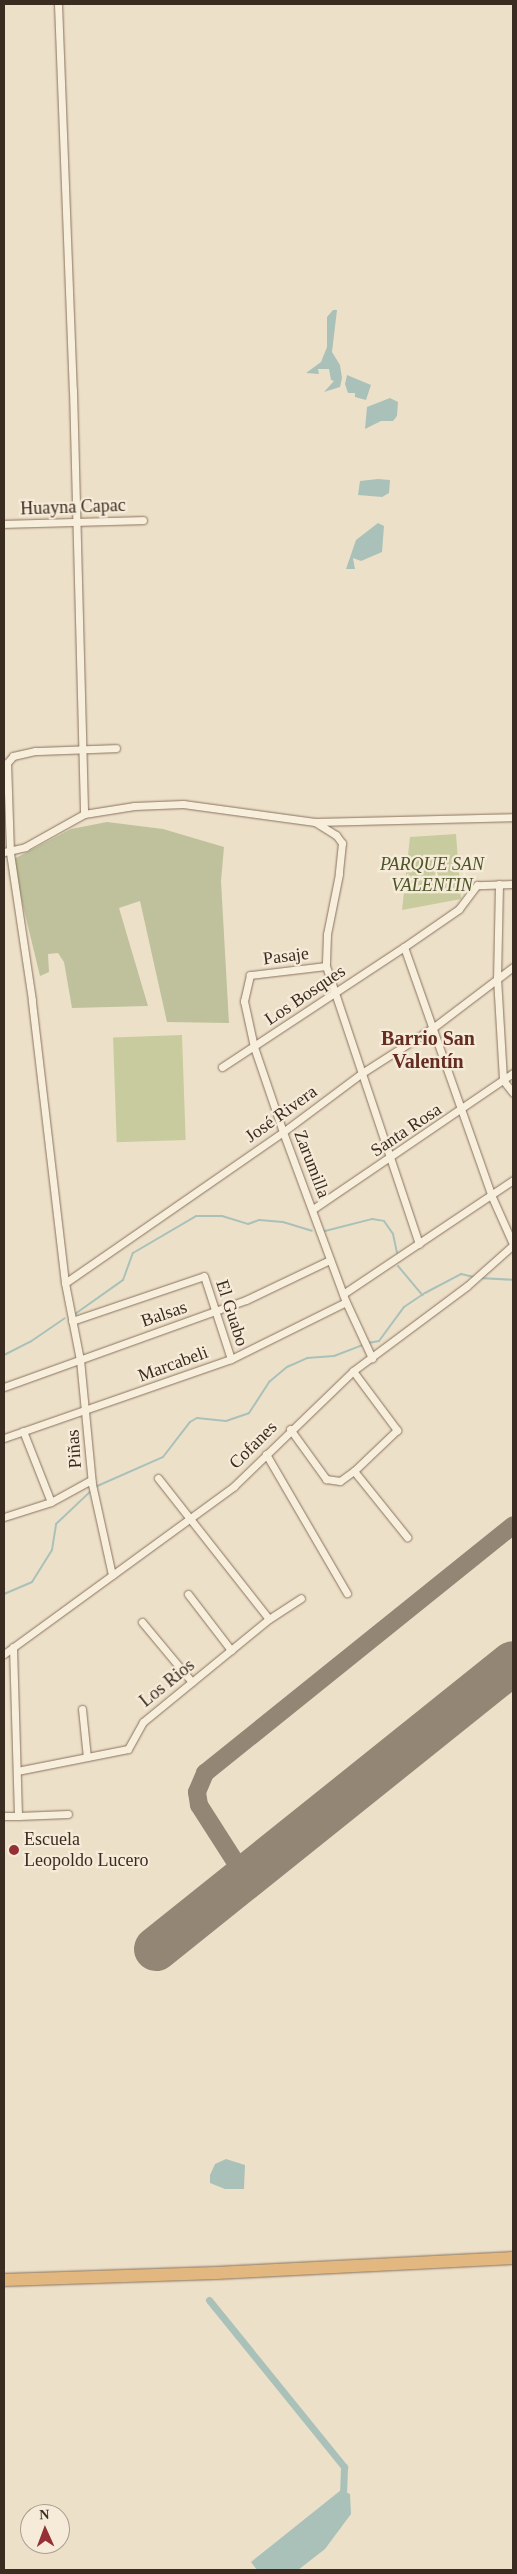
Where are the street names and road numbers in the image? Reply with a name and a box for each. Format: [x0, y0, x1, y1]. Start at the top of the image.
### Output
street label: Huayna Capac [20, 494, 126, 520]
street label: Pasaje [262, 942, 310, 970]
street label: Los Bosques [261, 960, 349, 1030]
street label: José Rivera [241, 1081, 321, 1147]
street label: Santa Rosa [367, 1099, 445, 1161]
street label: Zarumilla [289, 1127, 335, 1201]
street label: El Guabo [211, 1277, 253, 1349]
street label: Balsas [138, 1296, 190, 1332]
street label: Marcabeli [135, 1341, 211, 1387]
street label: Cofanes [225, 1417, 281, 1473]
street label: Piñas [62, 1429, 86, 1469]
street label: Los Rios [135, 1654, 199, 1712]

